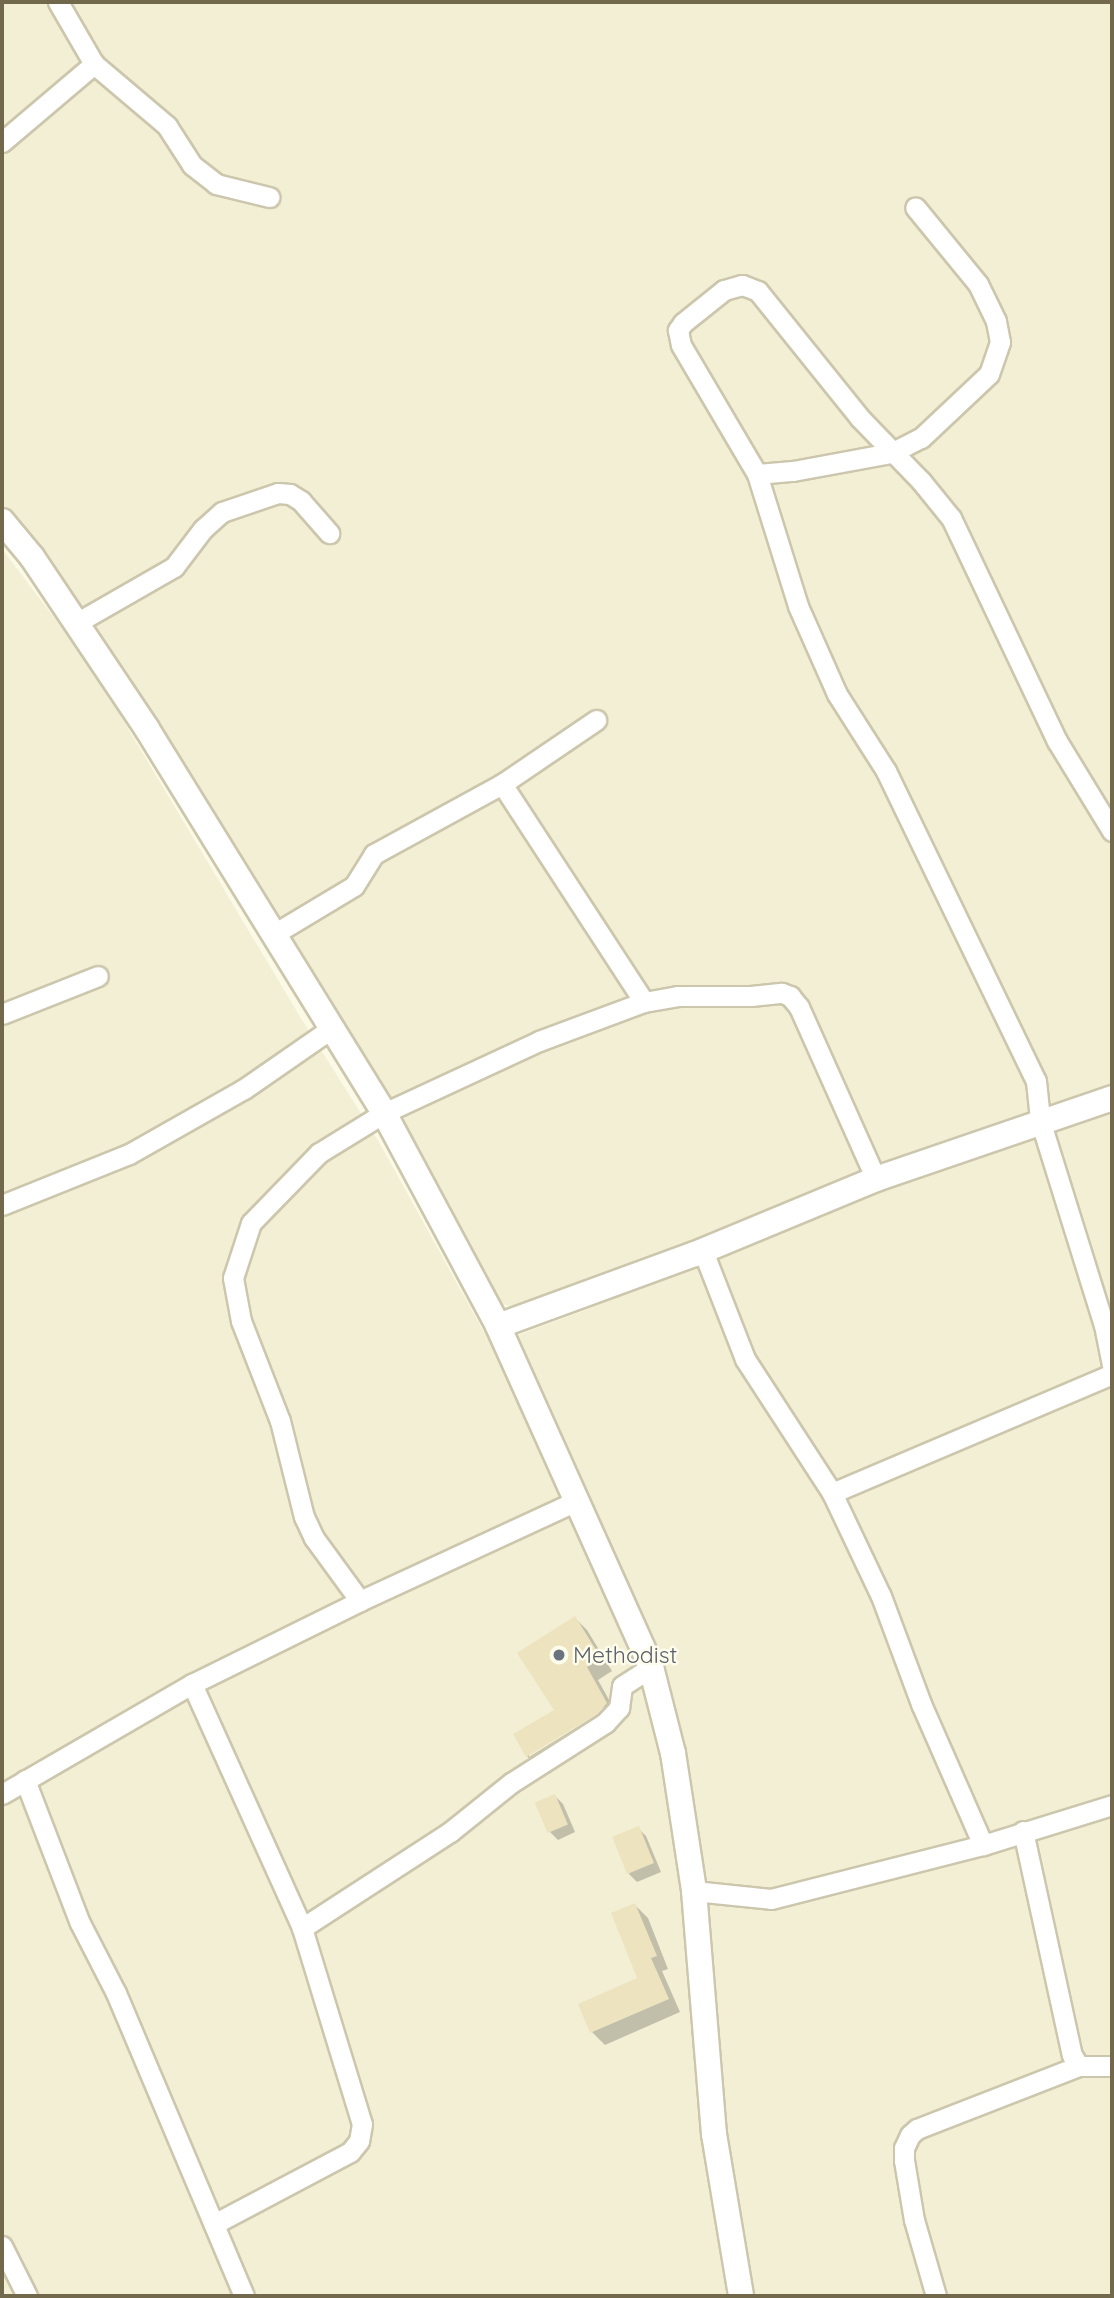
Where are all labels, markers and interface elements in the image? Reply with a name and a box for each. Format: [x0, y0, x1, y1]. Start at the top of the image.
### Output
place label: Methodist [573, 1641, 677, 1669]
marker: Methodist [551, 1647, 567, 1663]

